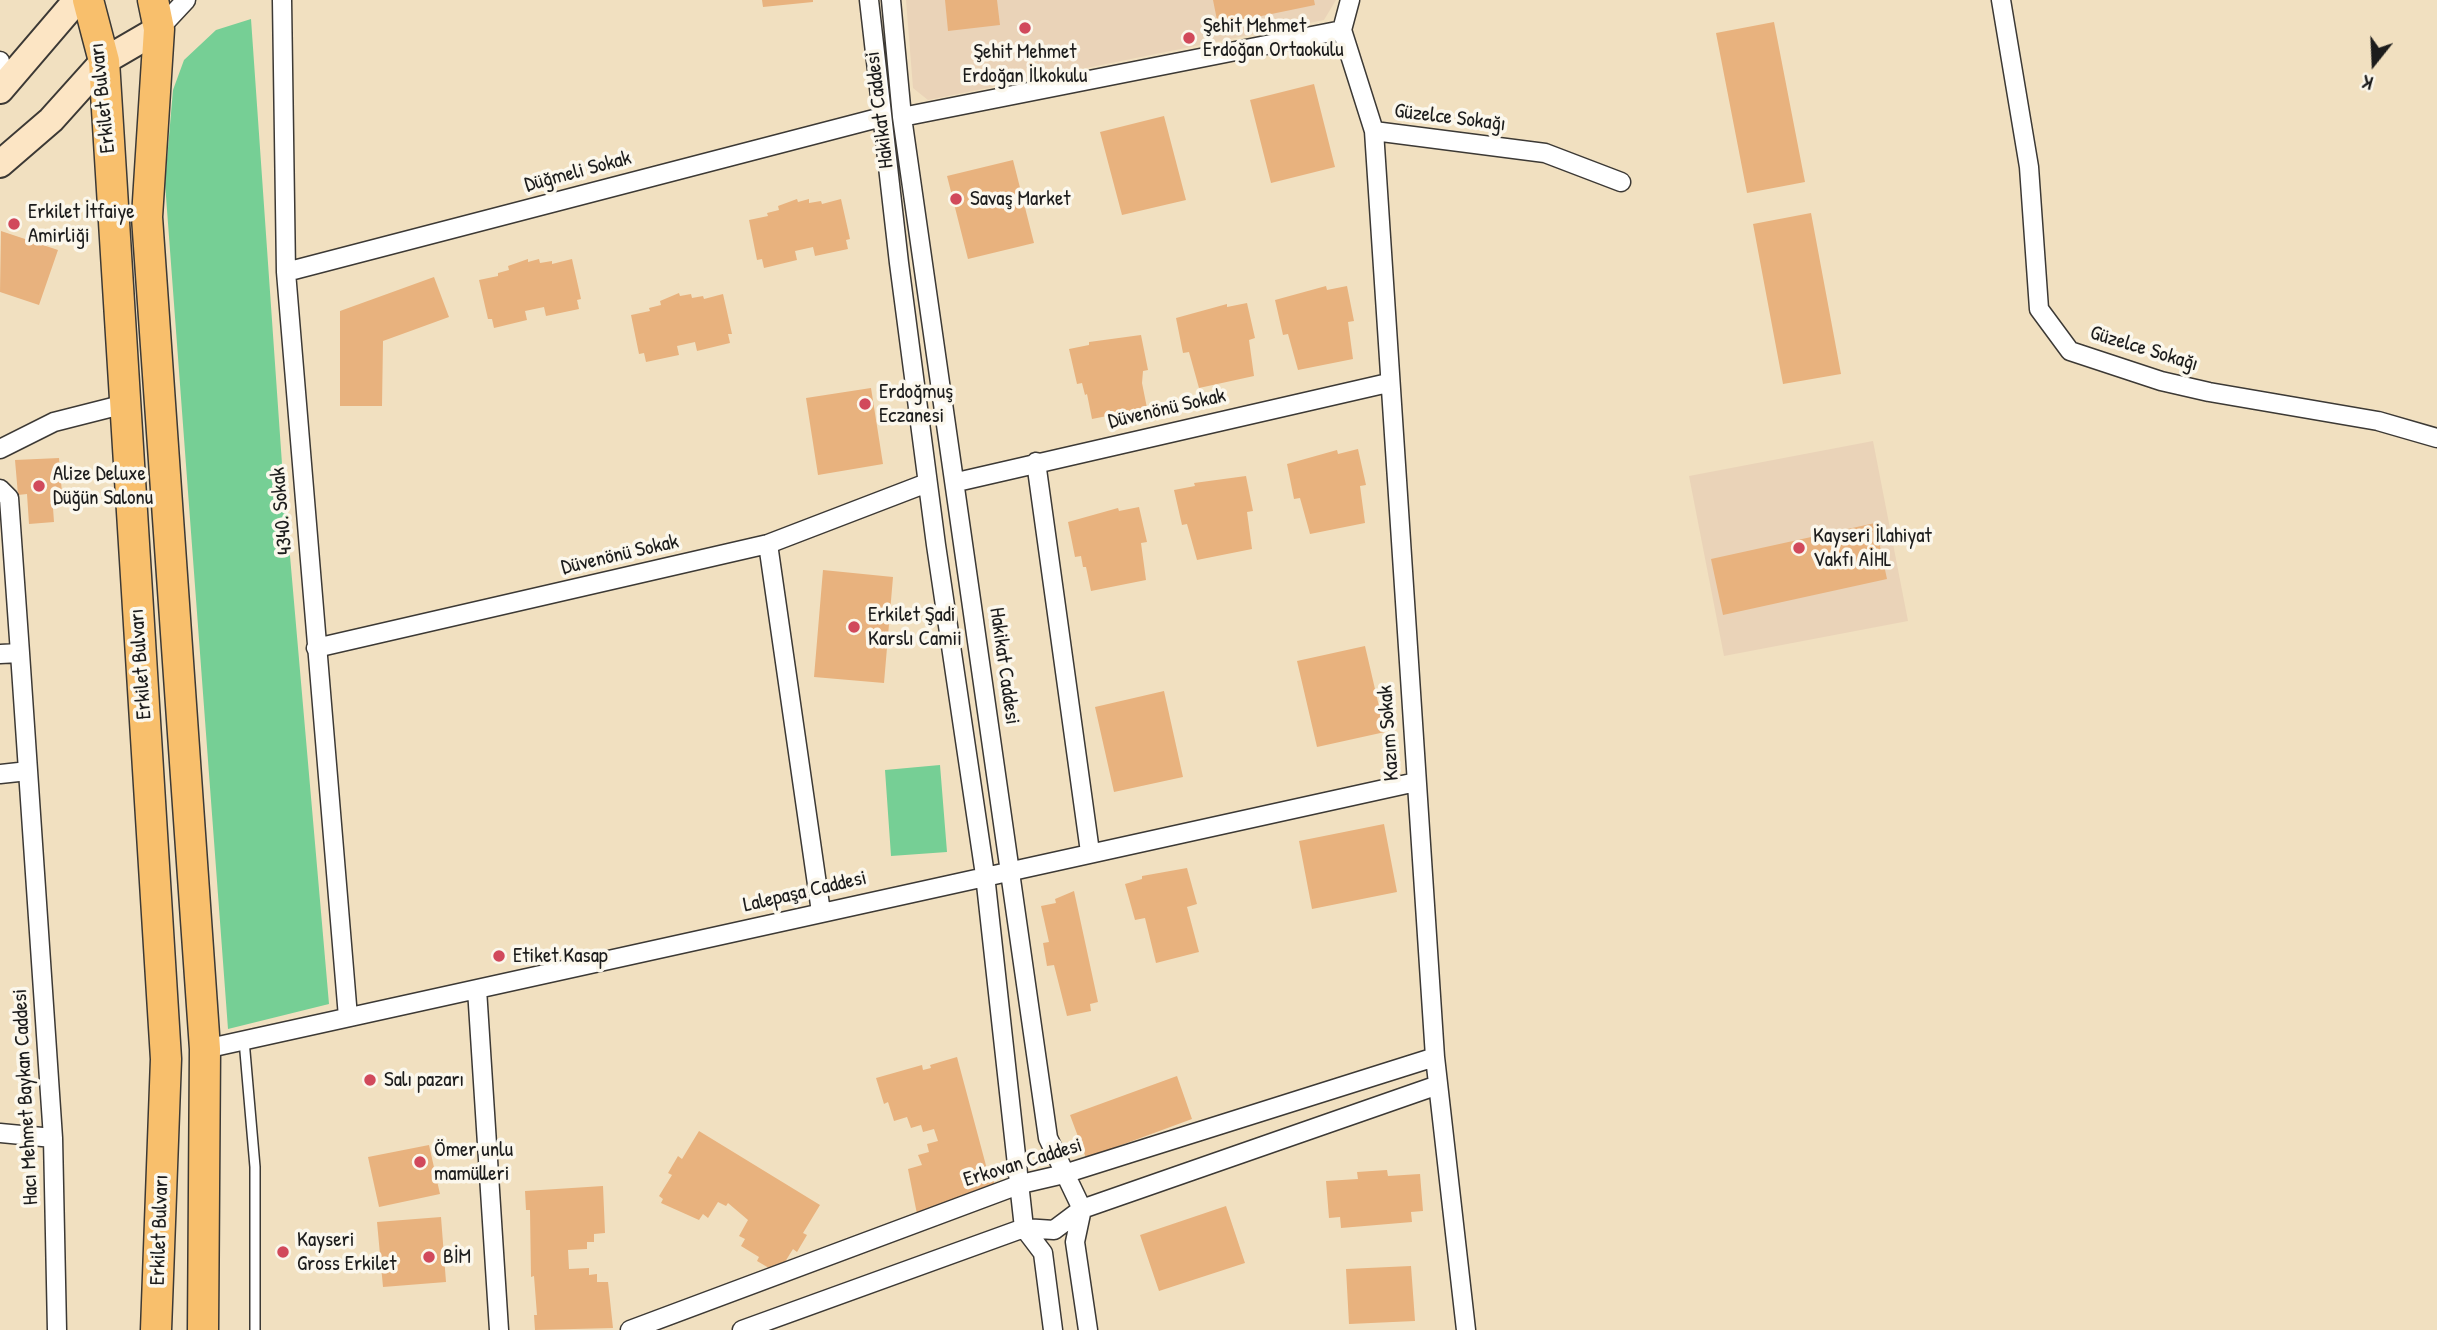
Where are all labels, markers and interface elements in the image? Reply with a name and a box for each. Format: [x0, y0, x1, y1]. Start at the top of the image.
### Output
place label: Şehit Mehmet Erdoğan Ortaokulu [1203, 13, 1344, 63]
marker: Şehit Mehmet Erdoğan İlkokulu [1017, 20, 1033, 36]
north arrow [2339, 28, 2409, 98]
marker: Şehit Mehmet Erdoğan Ortaokulu [1181, 30, 1197, 46]
place label: Şehit Mehmet Erdoğan İlkokulu [963, 39, 1087, 89]
street label: Erkilet Bulvarı [85, 42, 121, 154]
street label: Hakikat Caddesi [860, 50, 900, 170]
text: K [2359, 69, 2376, 97]
street label: Güzelce Sokağı [1393, 99, 1507, 137]
street label: Düğmeli Sokak [522, 146, 634, 198]
place label: Savaş Market [970, 186, 1071, 212]
marker: Savaş Market [948, 191, 964, 207]
place label: Erkilet İtfaiye Amirliği [28, 199, 135, 249]
marker: Erkilet İtfaiye Amirliği [6, 216, 22, 232]
street label: Güzelce Sokağı [2087, 321, 2201, 377]
place label: Erdoğmuş Eczanesi [879, 379, 953, 429]
street label: Düvenönü Sokak [1106, 383, 1228, 435]
marker: Erdoğmuş Eczanesi [857, 396, 873, 412]
place label: Alize Deluxe Düğün Salonu [53, 461, 153, 511]
street label: 4340. Sokak [266, 466, 298, 556]
marker: Alize Deluxe Düğün Salonu [31, 478, 47, 494]
place label: Kayseri İlahiyat Vakfı AİHL [1813, 523, 1932, 573]
street label: Düvenönü Sokak [559, 529, 681, 581]
marker: Kayseri İlahiyat Vakfı AİHL [1791, 540, 1807, 556]
place label: Erkilet Şadi Karslı Camii [868, 602, 962, 652]
street label: Hakikat Caddesi [983, 606, 1025, 726]
street label: Erkilet Bulvarı [125, 608, 157, 720]
marker: Erkilet Şadi Karslı Camii [846, 619, 862, 635]
street label: Kazım Sokak [1373, 684, 1405, 782]
street label: Lalepaşa Caddesi [741, 866, 869, 918]
place label: Etiket Kasap [513, 943, 608, 969]
marker: Etiket Kasap [491, 948, 507, 964]
street label: Hacı Mehmet Baykan Caddesi [8, 988, 44, 1206]
place label: Salı pazarı [384, 1067, 464, 1093]
marker: Salı pazarı [362, 1072, 378, 1088]
street label: Erkovan Caddesi [961, 1133, 1085, 1193]
place label: Ömer unlu mamülleri [434, 1137, 513, 1187]
marker: Ömer unlu mamülleri [412, 1154, 428, 1170]
street label: Erkilet Bulvarı [145, 1174, 175, 1286]
place label: Kayseri Gross Erkilet [297, 1227, 397, 1277]
marker: Kayseri Gross Erkilet [275, 1244, 291, 1260]
place label: BİM [443, 1244, 471, 1270]
marker: BİM [421, 1249, 437, 1265]

